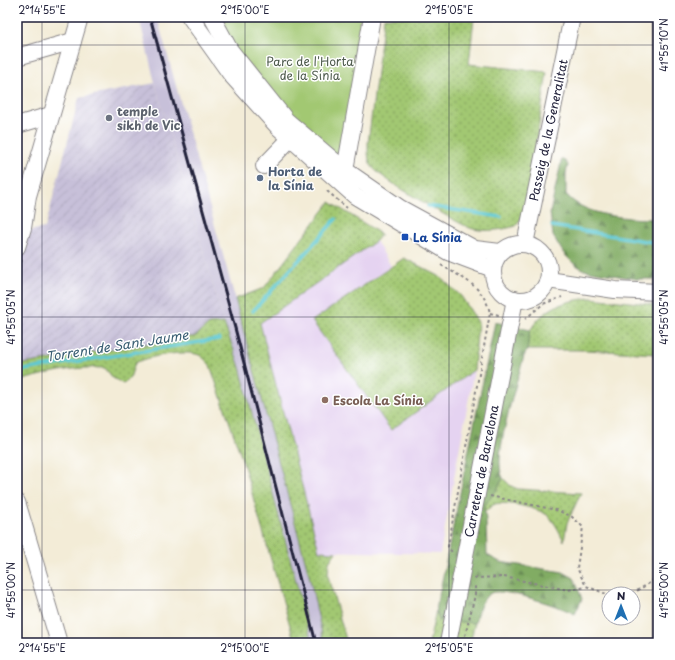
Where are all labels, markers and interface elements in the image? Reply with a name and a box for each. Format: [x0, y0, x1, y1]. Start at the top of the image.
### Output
text: 2°14'55"E [18, 2, 66, 17]
text: 2°15'00"E [220, 2, 270, 17]
text: 2°15'05"E [425, 2, 473, 17]
text: 41°55'10"N [656, 18, 671, 72]
park label: Parc de l'Horta de la Sínia [266, 52, 354, 84]
street label: Passeig de la Generalitat [524, 57, 572, 203]
place label: temple sikh de Vic [117, 102, 181, 134]
marker: temple sikh de Vic [104, 113, 114, 123]
place label: Horta de la Sínia [268, 162, 323, 194]
marker: Horta de la Sínia [255, 173, 265, 183]
place label: La Sínia [413, 228, 463, 246]
marker: La Sínia [400, 232, 410, 242]
text: 41°55'05"N [3, 289, 18, 345]
text: 41°55'05"N [656, 289, 671, 345]
water label: Torrent de Sant Jaume [44, 324, 190, 366]
place label: Escola La Sínia [333, 391, 425, 409]
marker: Escola La Sínia [320, 395, 330, 405]
street label: Carretera de Barcelona [459, 403, 503, 539]
text: 41°55'00"N [3, 562, 18, 618]
text: 41°55'00"N [656, 562, 671, 618]
north arrow [601, 586, 641, 626]
text: N [617, 587, 626, 604]
text: 2°14'55"E [18, 640, 66, 655]
text: 2°15'00"E [220, 640, 270, 655]
text: 2°15'05"E [425, 640, 473, 655]

